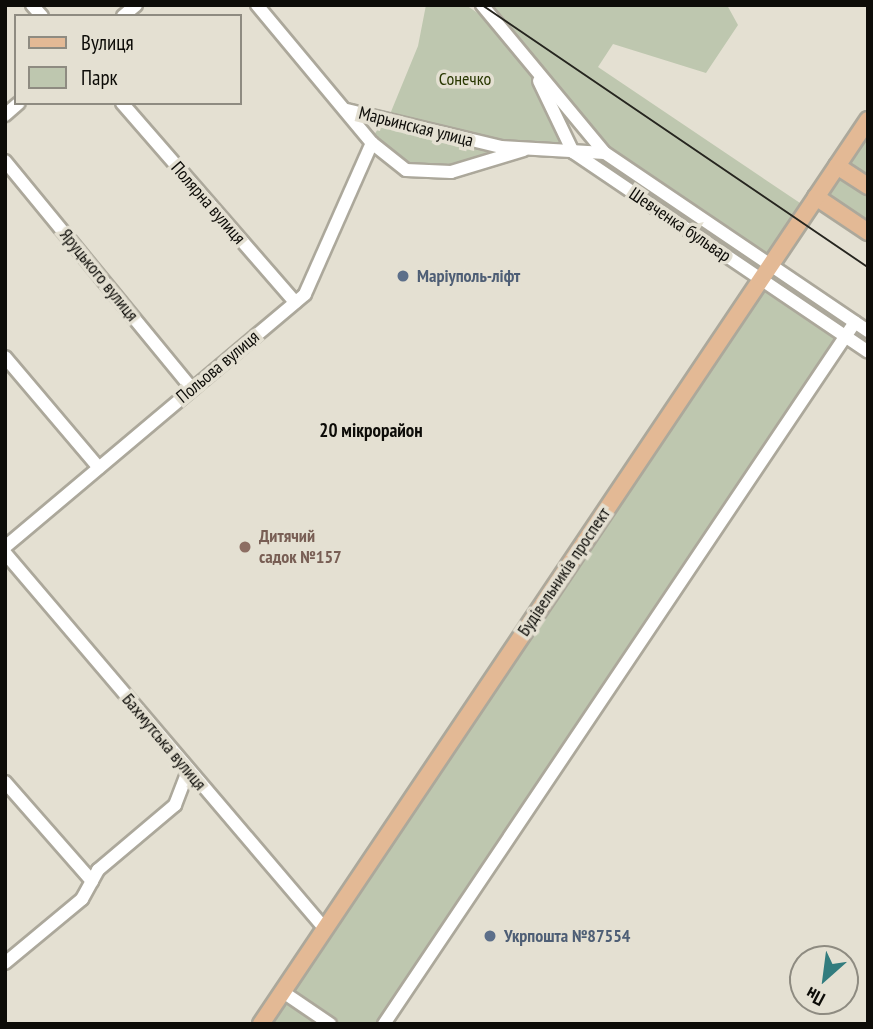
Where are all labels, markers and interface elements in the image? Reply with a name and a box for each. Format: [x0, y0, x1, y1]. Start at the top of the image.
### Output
legend [14, 14, 242, 105]
text: Вулиця [81, 29, 134, 56]
text: Парк [81, 64, 118, 91]
park label: Сонечко [439, 68, 491, 90]
street label: Марьинская улица [356, 102, 476, 152]
street label: Полярна вулиця [166, 157, 250, 249]
street label: Шевченка бульвар [625, 183, 735, 267]
street label: Яруцького вулиця [55, 224, 143, 326]
place label: Маріуполь-ліфт [417, 265, 520, 287]
marker: Маріуполь-ліфт [395, 268, 411, 284]
street label: Польова вулиця [172, 326, 264, 408]
district label: 20 мікрорайон [319, 420, 423, 442]
street label: Будівельників проспект [513, 504, 615, 640]
place label: Дитячий садок №157 [259, 526, 342, 568]
marker: Дитячий садок №157 [237, 539, 253, 555]
street label: Бахмутська вулиця [117, 689, 211, 795]
place label: Укрпошта №87554 [504, 925, 630, 947]
marker: Укрпошта №87554 [482, 928, 498, 944]
north arrow [789, 945, 859, 1015]
text: Пн [801, 982, 829, 1012]

